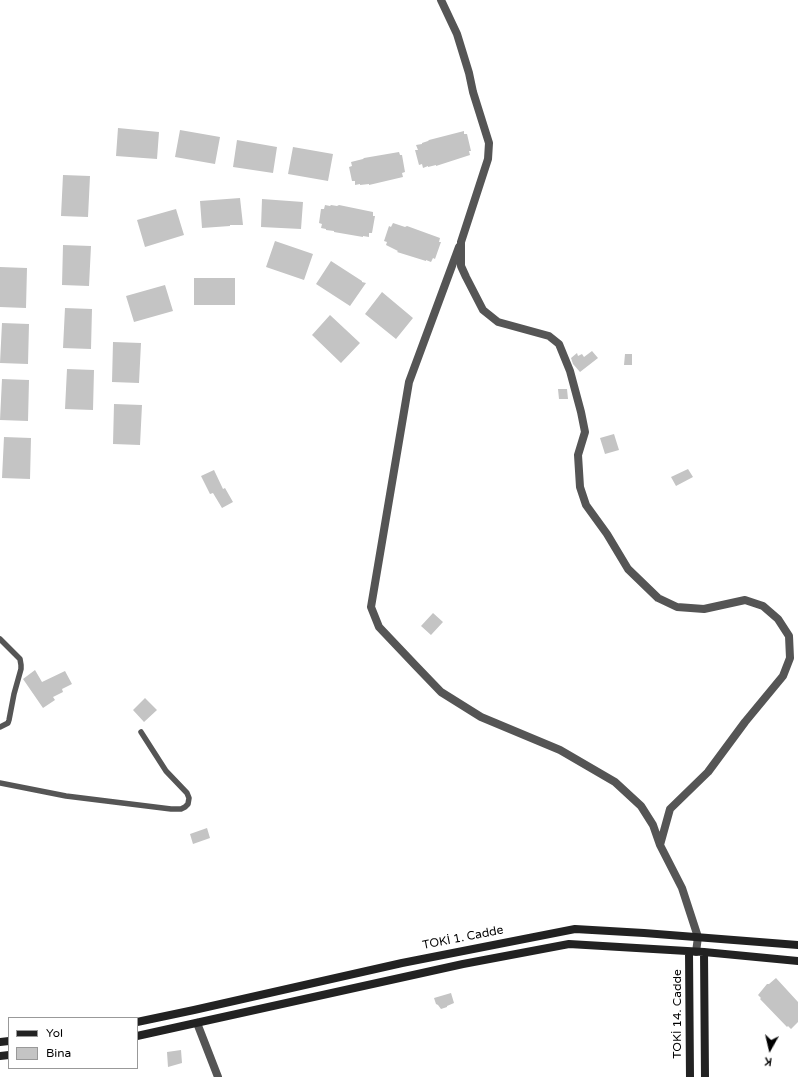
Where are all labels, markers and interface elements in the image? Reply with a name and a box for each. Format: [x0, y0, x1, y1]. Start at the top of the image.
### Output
street label: TOKİ 1. Cadde [421, 923, 505, 953]
street label: TOKİ 14. Cadde [671, 969, 685, 1059]
legend [8, 1017, 138, 1069]
text: Yol [46, 1026, 63, 1040]
north arrow [750, 1029, 790, 1069]
text: Bina [46, 1046, 71, 1060]
text: K [764, 1054, 773, 1068]

